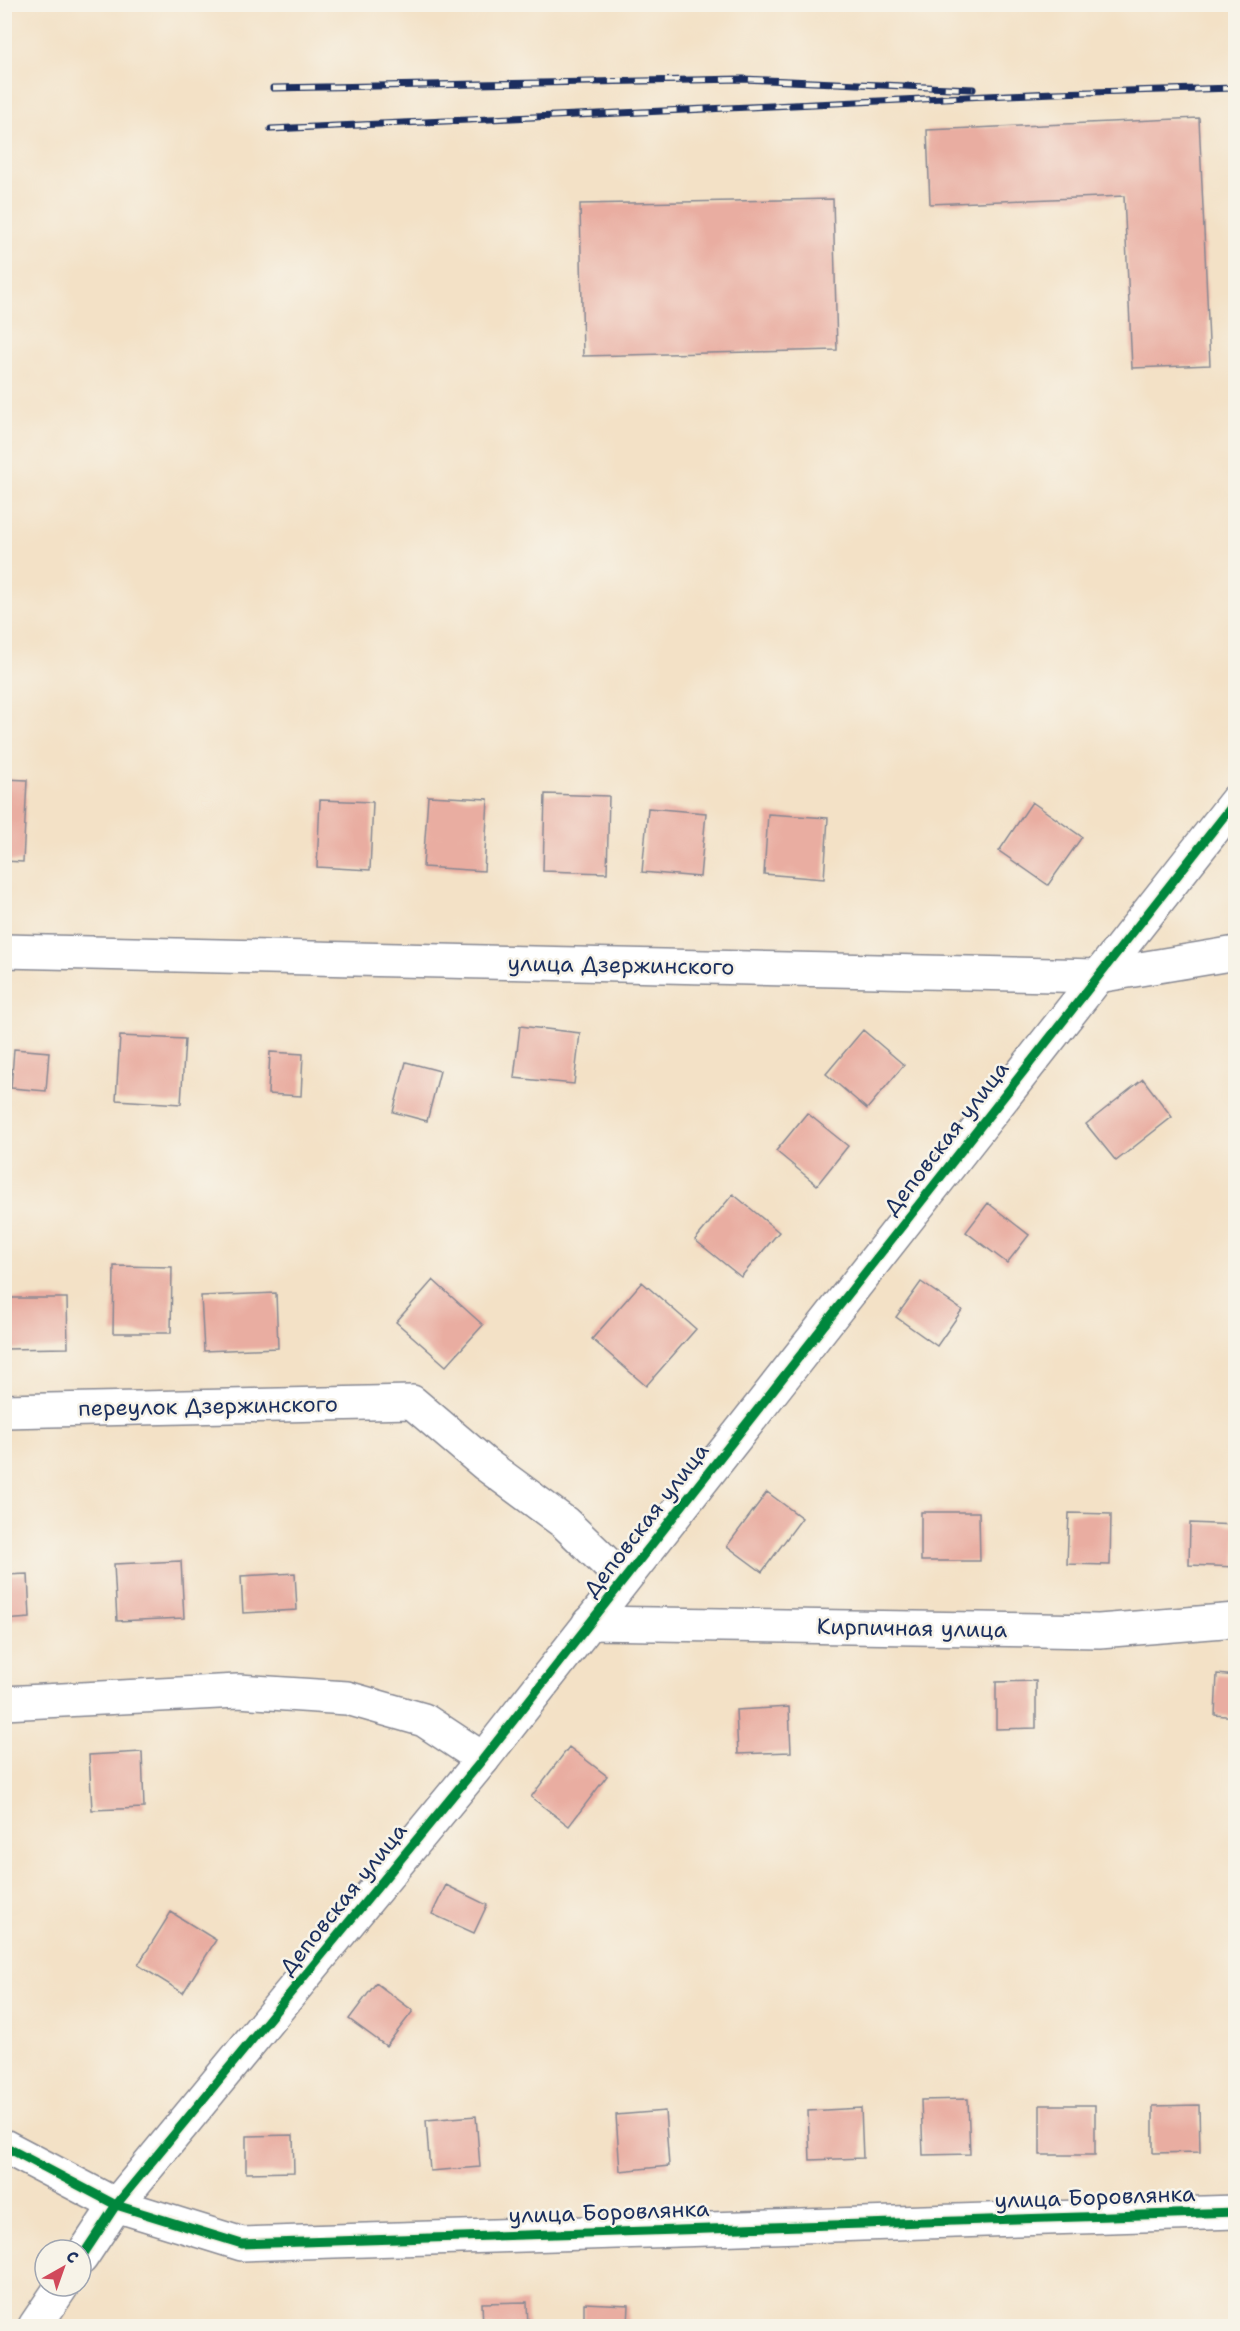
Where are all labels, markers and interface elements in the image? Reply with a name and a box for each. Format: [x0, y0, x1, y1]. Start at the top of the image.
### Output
street label: улица Дзержинского [507, 949, 735, 981]
street label: Деповская улица [877, 1055, 1015, 1221]
street label: переулок Дзержинского [78, 1389, 338, 1423]
street label: Деповская улица [577, 1437, 715, 1603]
street label: Кирпичная улица [816, 1612, 1008, 1644]
street label: Деповская улица [273, 1817, 414, 1981]
street label: улица Боровлянка [994, 2179, 1196, 2215]
street label: улица Боровлянка [508, 2194, 710, 2230]
north arrow [33, 2238, 93, 2298]
text: С [62, 2246, 83, 2268]

